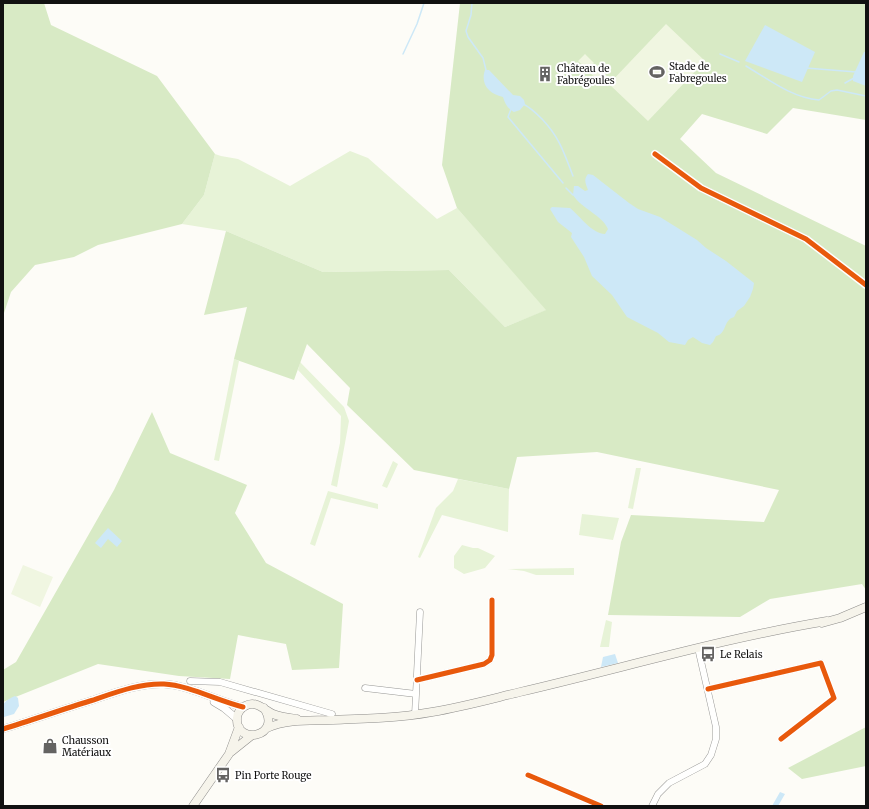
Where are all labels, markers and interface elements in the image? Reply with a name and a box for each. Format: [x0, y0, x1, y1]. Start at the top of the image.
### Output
place label: Stade de Fabregoules [669, 60, 727, 85]
place label: Château de Fabrégoules [557, 62, 615, 87]
sports icon: Stade de Fabregoules [648, 63, 666, 81]
building icon: Château de Fabrégoules [536, 65, 554, 83]
bus stop icon: Le Relais [699, 645, 717, 663]
place label: Le Relais [720, 648, 763, 661]
place label: Chausson Matériaux [62, 734, 111, 759]
shop icon: Chausson Matériaux [41, 737, 59, 755]
bus stop icon: Pin Porte Rouge [214, 766, 232, 784]
place label: Pin Porte Rouge [235, 769, 312, 782]

